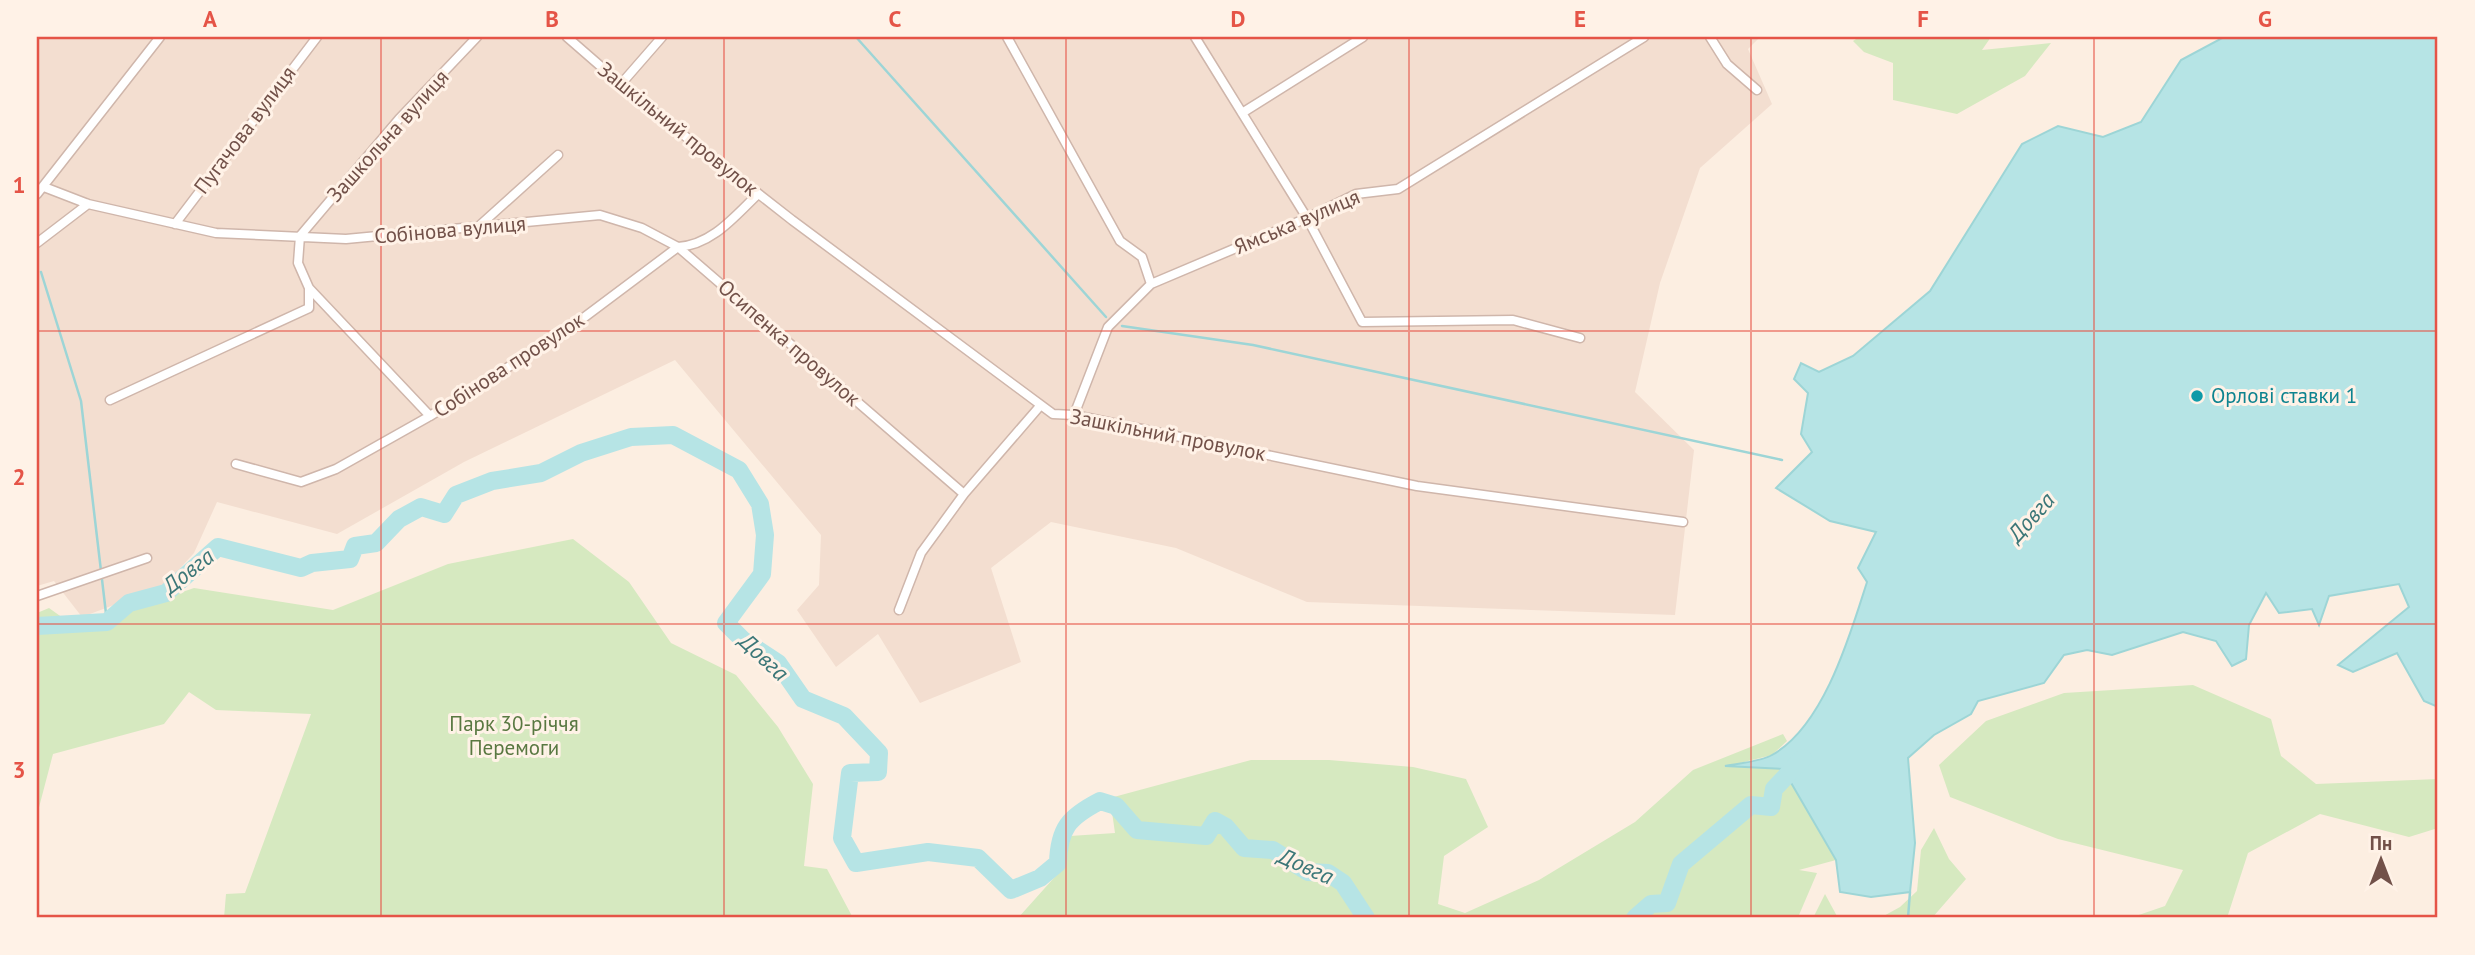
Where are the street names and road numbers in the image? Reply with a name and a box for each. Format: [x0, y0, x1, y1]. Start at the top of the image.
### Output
street label: Зашкільний провулок [593, 56, 764, 202]
street label: Пугачова вулиця [188, 60, 302, 199]
street label: Зашкольна вулиця [321, 64, 454, 208]
street label: Ямська вулиця [1230, 183, 1364, 260]
street label: Собінова вулиця [373, 209, 527, 250]
street label: Осипенка провулок [712, 273, 866, 412]
street label: Собінова провулок [428, 306, 589, 423]
street label: Зашкільний провулок [1068, 402, 1268, 467]

